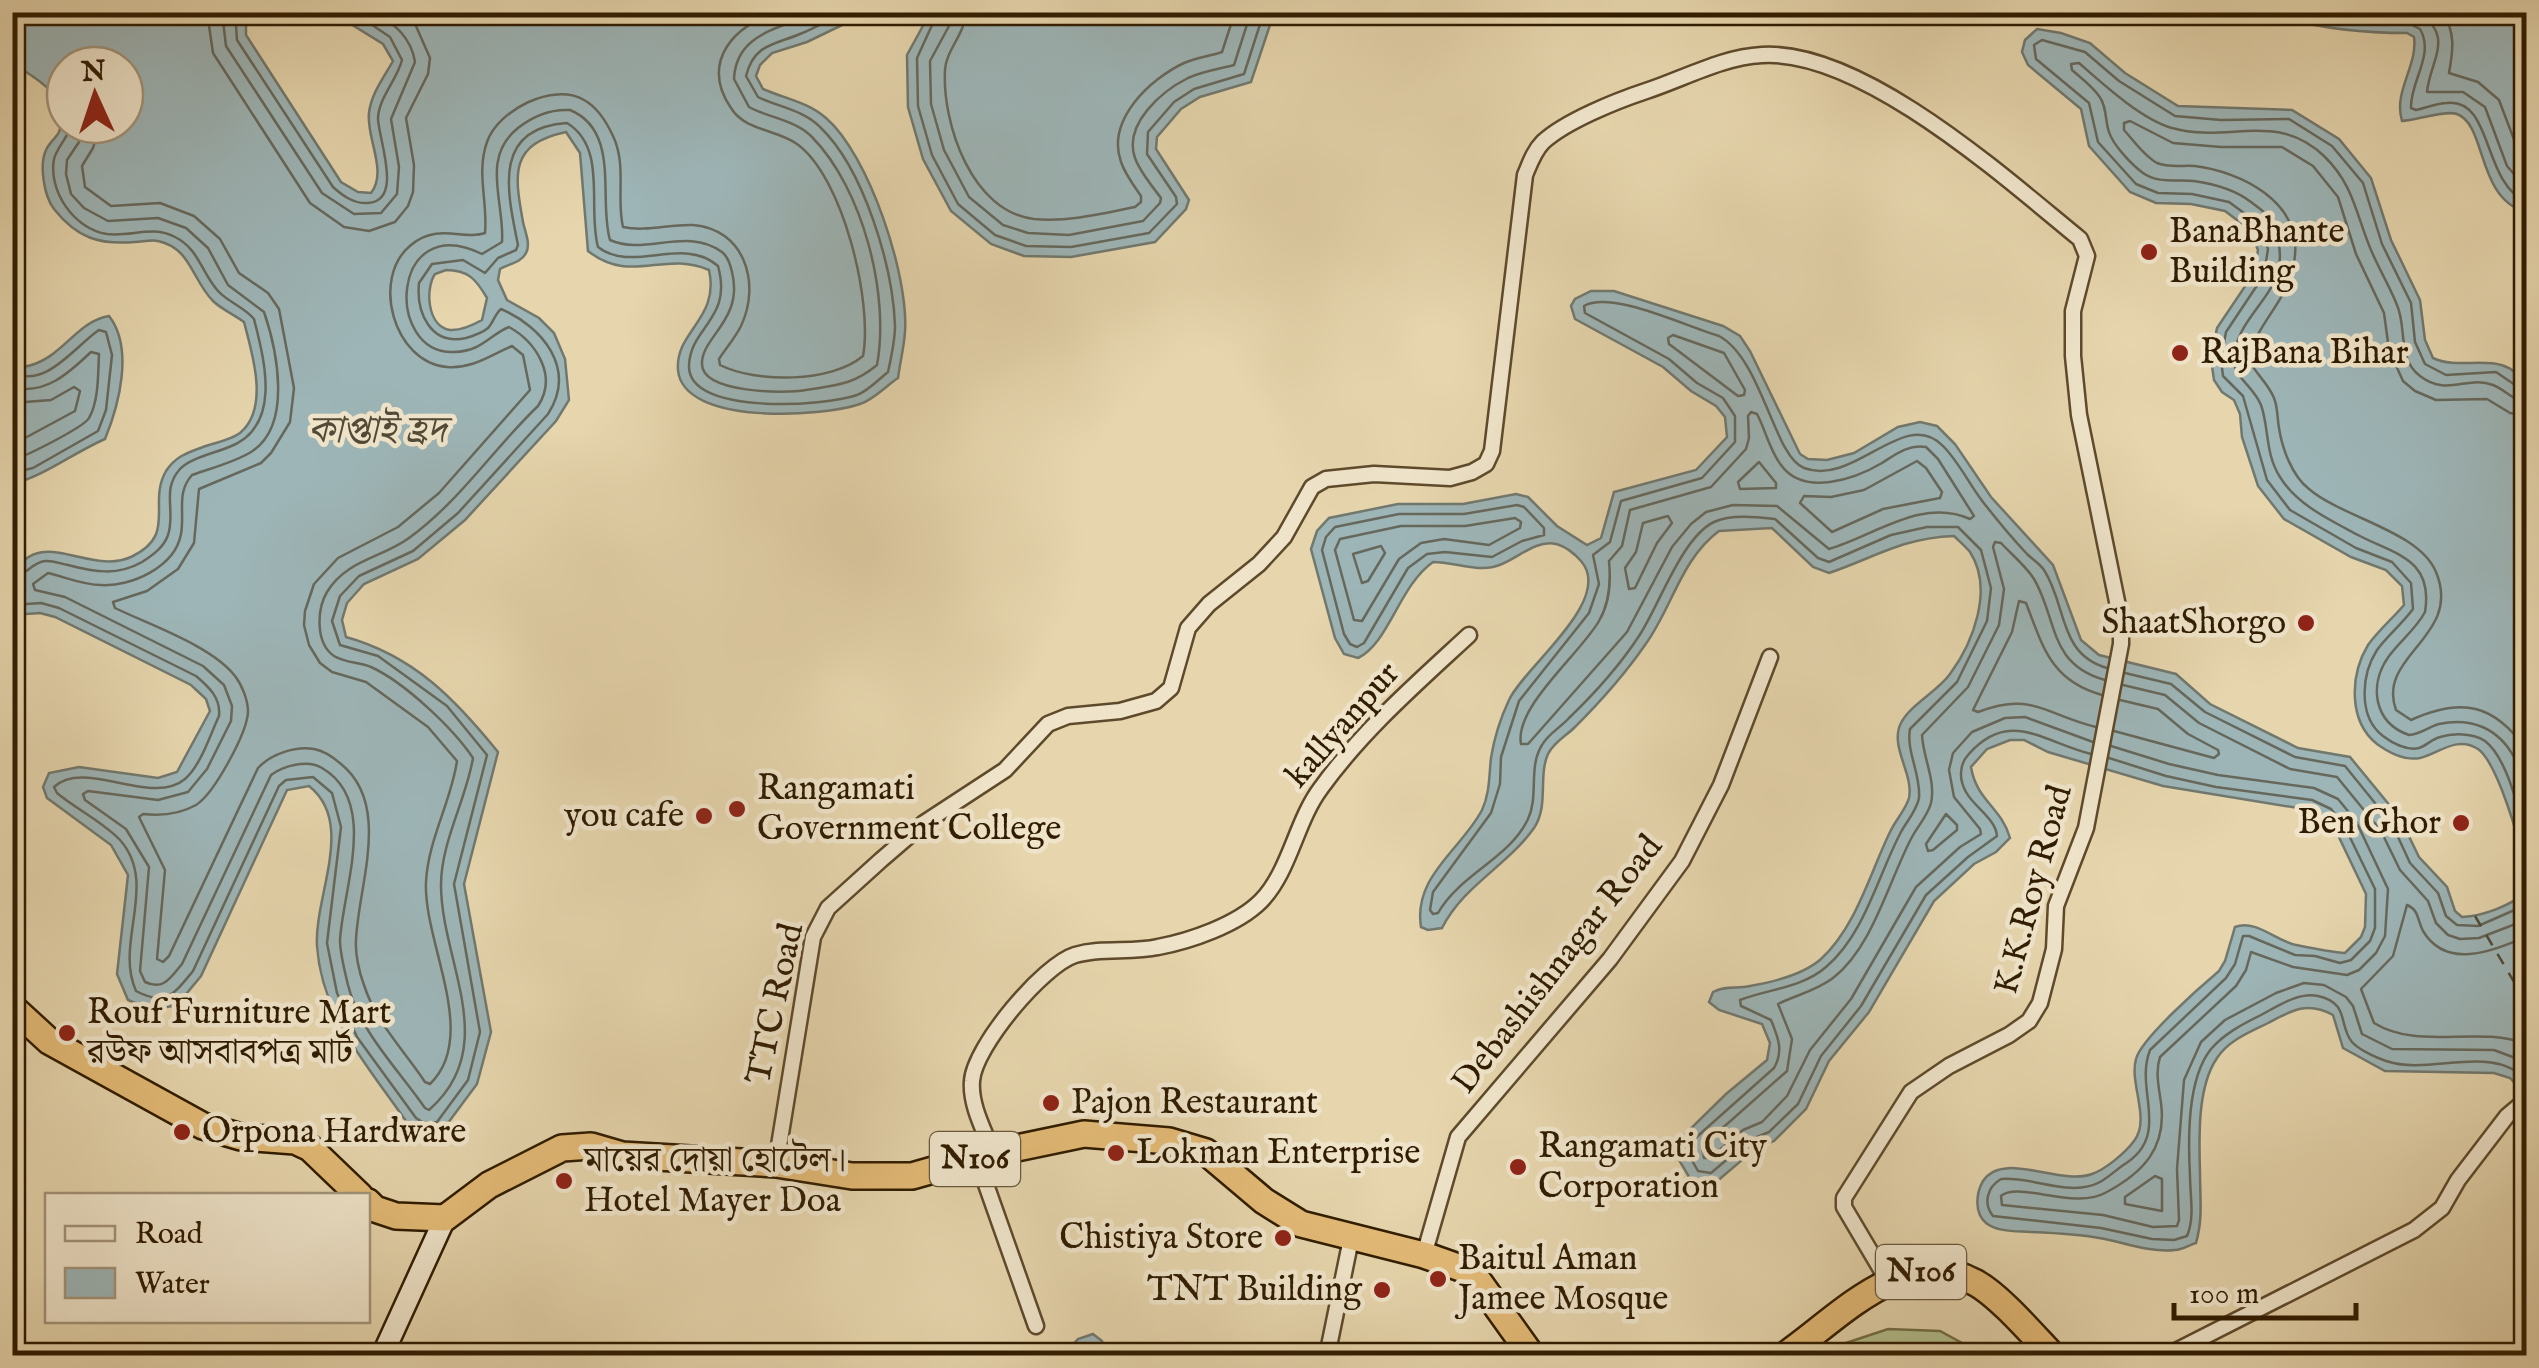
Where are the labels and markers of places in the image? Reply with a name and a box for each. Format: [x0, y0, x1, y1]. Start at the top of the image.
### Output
place label: BanaBhante Building [2169, 210, 2345, 295]
marker: BanaBhante Building [2138, 241, 2160, 263]
place label: RajBana Bihar [2200, 331, 2409, 376]
marker: RajBana Bihar [2169, 342, 2191, 364]
place label: ShaatShorgo [2101, 601, 2286, 646]
marker: ShaatShorgo [2295, 612, 2317, 634]
place label: Rangamati Government College [757, 767, 1061, 852]
place label: you cafe [563, 794, 684, 839]
marker: Rangamati Government College [726, 798, 748, 820]
place label: Ben Ghor [2298, 801, 2441, 846]
marker: you cafe [693, 805, 715, 827]
marker: Ben Ghor [2450, 812, 2472, 834]
place label: Rouf Furniture Mart রউফ আসবাবপত্র মার্ট [85, 991, 391, 1076]
marker: Rouf Furniture Mart রউফ আসবাবপত্র মার্ট [56, 1022, 78, 1044]
place label: Pajon Restaurant [1071, 1081, 1318, 1126]
marker: Pajon Restaurant [1040, 1092, 1062, 1114]
place label: Orpona Hardware [202, 1110, 466, 1155]
marker: Orpona Hardware [171, 1121, 193, 1143]
place label: Rangamati City Corporation [1538, 1125, 1768, 1210]
place label: Lokman Enterprise [1136, 1131, 1420, 1176]
place label: মায়ের দোয়া হোটেল। Hotel Mayer Doa [582, 1138, 847, 1224]
marker: Lokman Enterprise [1105, 1142, 1127, 1164]
marker: Rangamati City Corporation [1507, 1156, 1529, 1178]
marker: মায়ের দোয়া হোটেল। Hotel Mayer Doa [553, 1170, 575, 1192]
place label: Chistiya Store [1059, 1216, 1263, 1261]
marker: Chistiya Store [1272, 1227, 1294, 1249]
place label: Baitul Aman Jamee Mosque [1454, 1237, 1668, 1322]
place label: TNT Building [1147, 1268, 1363, 1313]
marker: Baitul Aman Jamee Mosque [1427, 1268, 1449, 1290]
marker: TNT Building [1371, 1279, 1393, 1301]

